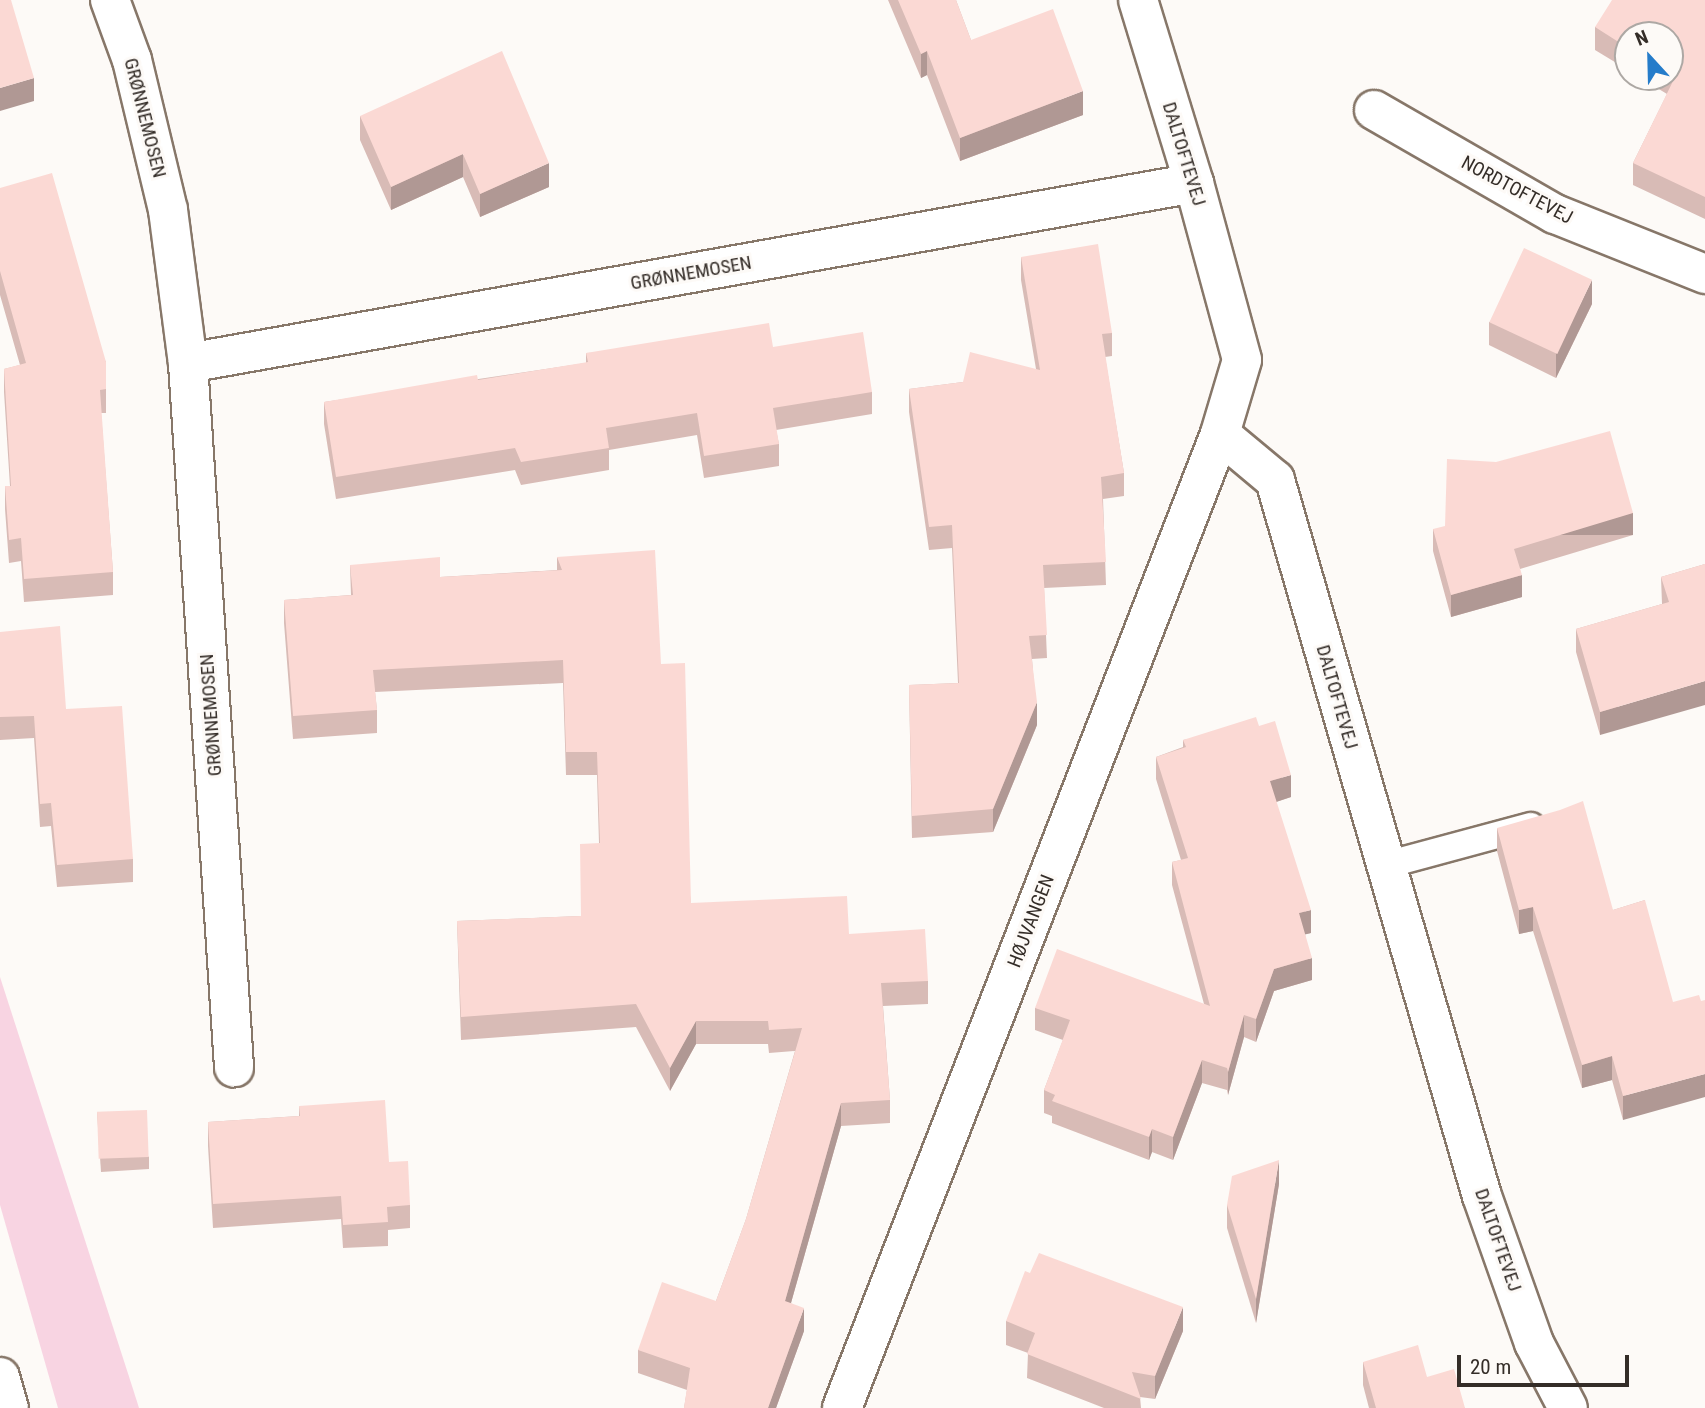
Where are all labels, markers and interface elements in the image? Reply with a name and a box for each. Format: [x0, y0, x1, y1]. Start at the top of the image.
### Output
north arrow [1614, 21, 1684, 91]
text: N [1632, 25, 1651, 51]
street label: GRØNNEMOSEN [119, 56, 171, 180]
street label: DALTOFTEVEJ [1157, 99, 1211, 209]
street label: NORDTOFTEVEJ [1457, 151, 1577, 229]
street label: GRØNNEMOSEN [629, 251, 753, 295]
street label: DALTOFTEVEJ [1311, 642, 1363, 752]
street label: GRØNNEMOSEN [195, 653, 227, 777]
street label: HØJVANGEN [1003, 871, 1059, 971]
street label: DALTOFTEVEJ [1470, 1186, 1526, 1294]
scale bar [1460, 1342, 1632, 1386]
text: 20 m [1470, 1355, 1511, 1379]

